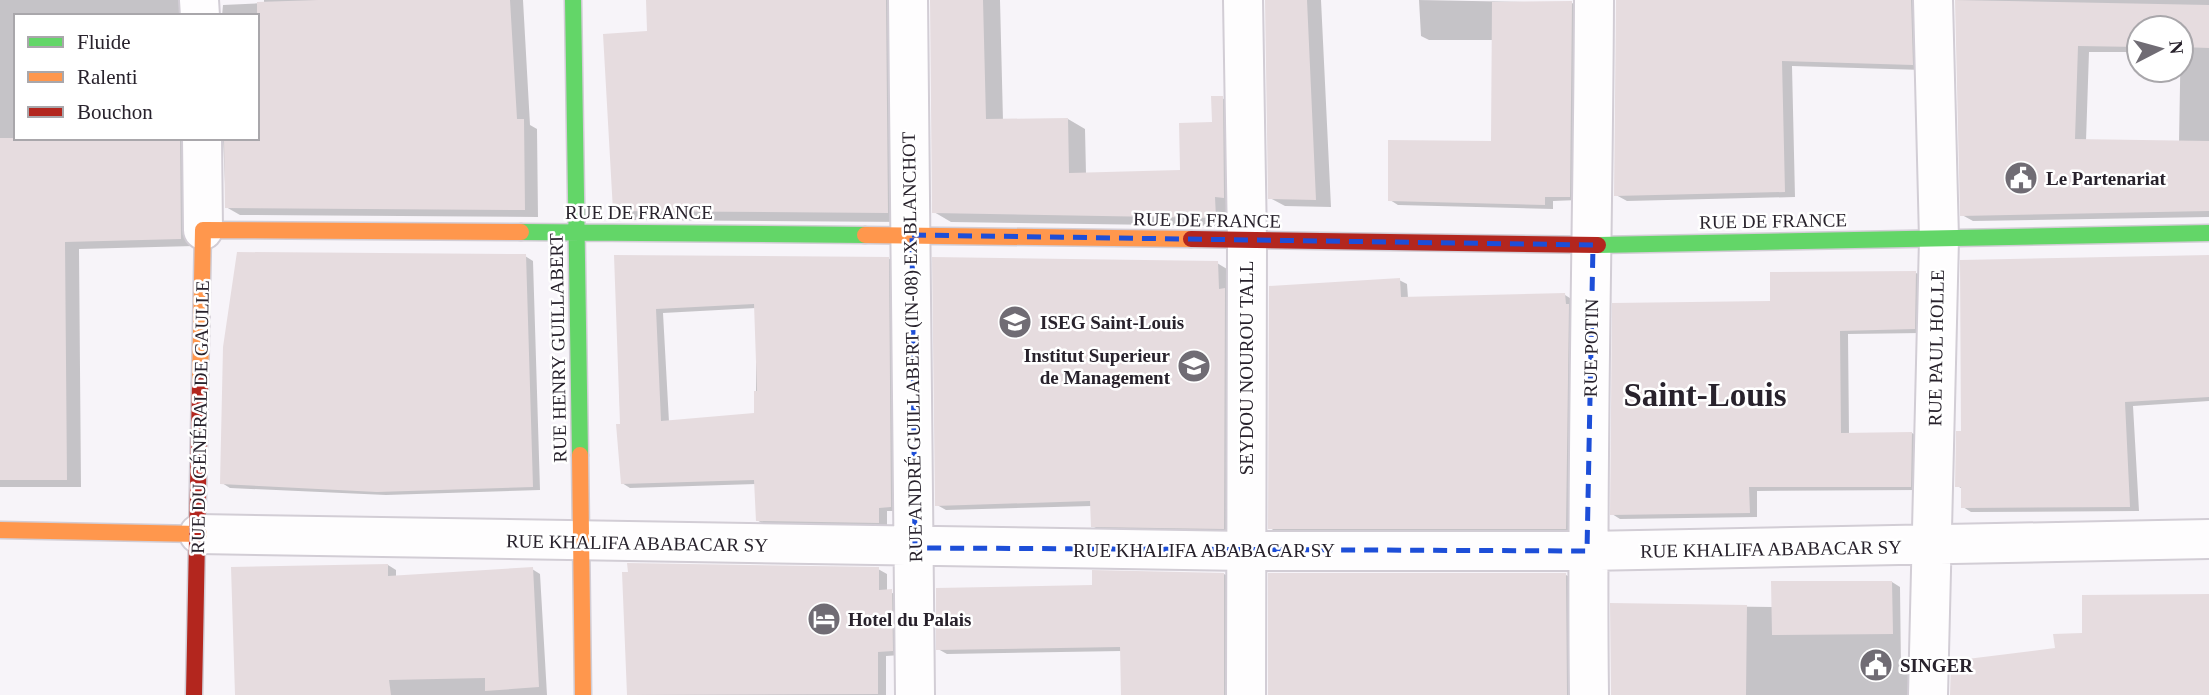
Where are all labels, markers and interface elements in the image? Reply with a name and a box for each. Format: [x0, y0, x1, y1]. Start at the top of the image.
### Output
legend [14, 14, 259, 140]
north arrow [2125, 14, 2195, 84]
text: Fluide [77, 30, 131, 54]
text: N [2165, 39, 2188, 55]
text: Ralenti [77, 65, 138, 89]
text: Bouchon [77, 100, 153, 124]
street label: RUE ANDRÉ GUILLABERT (IN-08) EX BLANCHOT [898, 131, 927, 563]
public building icon: Le Partenariat [2002, 159, 2040, 197]
place label: Le Partenariat [2046, 168, 2166, 189]
street label: RUE DE FRANCE [565, 202, 713, 223]
street label: RUE DE FRANCE [1133, 208, 1281, 232]
street label: RUE DE FRANCE [1699, 209, 1847, 233]
street label: RUE HENRY GUILLABERT [545, 233, 570, 463]
street label: SEYDOU NOUROU TALL [1236, 261, 1257, 475]
street label: RUE PAUL HOLLE [1924, 269, 1948, 427]
street label: RUE DU GÉNÉRAL DE GAULLE [187, 280, 213, 554]
street label: RUE POTIN [1580, 298, 1602, 398]
school or university icon: ISEG Saint-Louis [996, 303, 1034, 341]
place label: ISEG Saint-Louis [1040, 312, 1184, 333]
place label: Institut Superieur de Management [1024, 345, 1171, 388]
school or university icon: Institut Superieur de Management [1175, 347, 1213, 385]
district label: Saint-Louis [1623, 377, 1787, 413]
street label: RUE KHALIFA ABABACAR SY [506, 530, 768, 556]
street label: RUE KHALIFA ABABACAR SY [1640, 536, 1902, 562]
street label: RUE KHALIFA ABABACAR SY [1073, 540, 1335, 561]
hotel icon: Hotel du Palais [805, 600, 843, 638]
place label: Hotel du Palais [848, 609, 972, 630]
public building icon: SINGER [1857, 646, 1895, 684]
place label: SINGER [1900, 655, 1973, 676]

